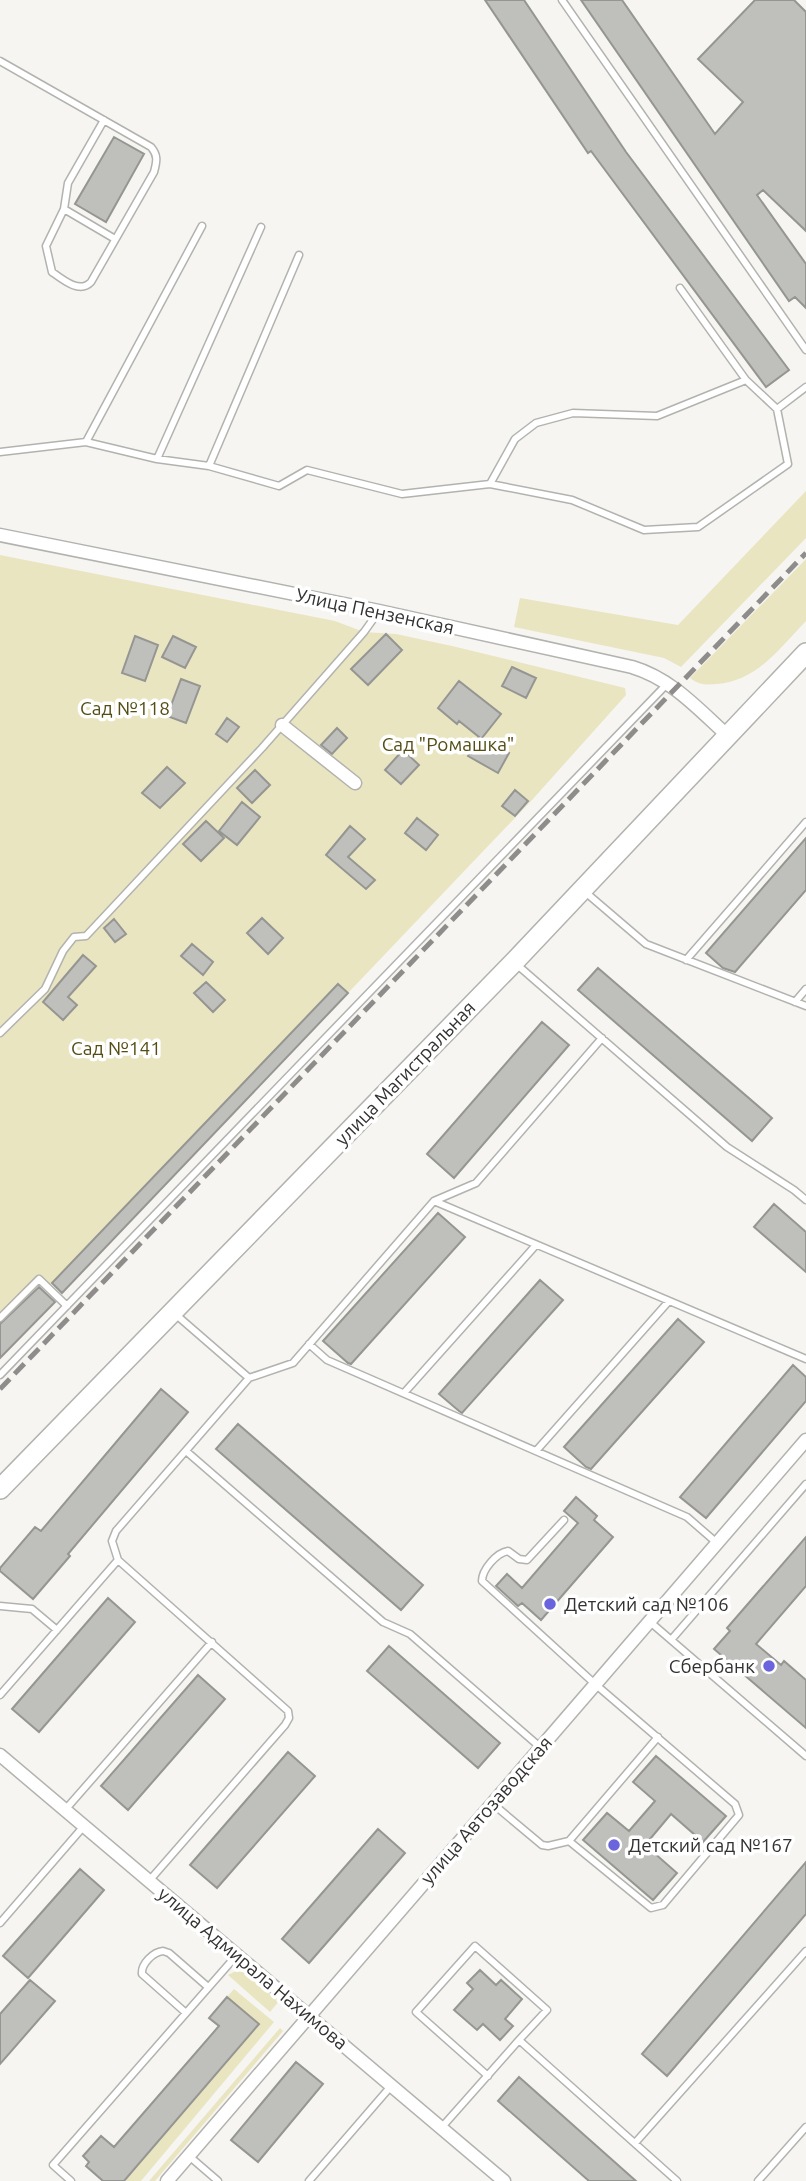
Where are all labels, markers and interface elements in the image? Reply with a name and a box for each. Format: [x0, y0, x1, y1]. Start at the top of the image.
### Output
street label: Улица Пензенская [294, 583, 456, 639]
park label: Сад №118 [80, 697, 170, 719]
park label: Сад "Ромашка" [382, 733, 514, 755]
street label: улица Магистральная [330, 996, 480, 1150]
park label: Сад №141 [71, 1037, 161, 1059]
place label: Детский сад №106 [564, 1593, 729, 1615]
marker: Детский сад №106 [542, 1596, 558, 1612]
place label: Сбербанк [669, 1655, 755, 1677]
marker: Сбербанк [761, 1658, 777, 1674]
street label: улица Автозаводская [416, 1732, 556, 1888]
place label: Детский сад №167 [628, 1834, 793, 1856]
marker: Детский сад №167 [606, 1837, 622, 1853]
street label: улица Адмирала Нахимова [154, 1882, 352, 2054]

